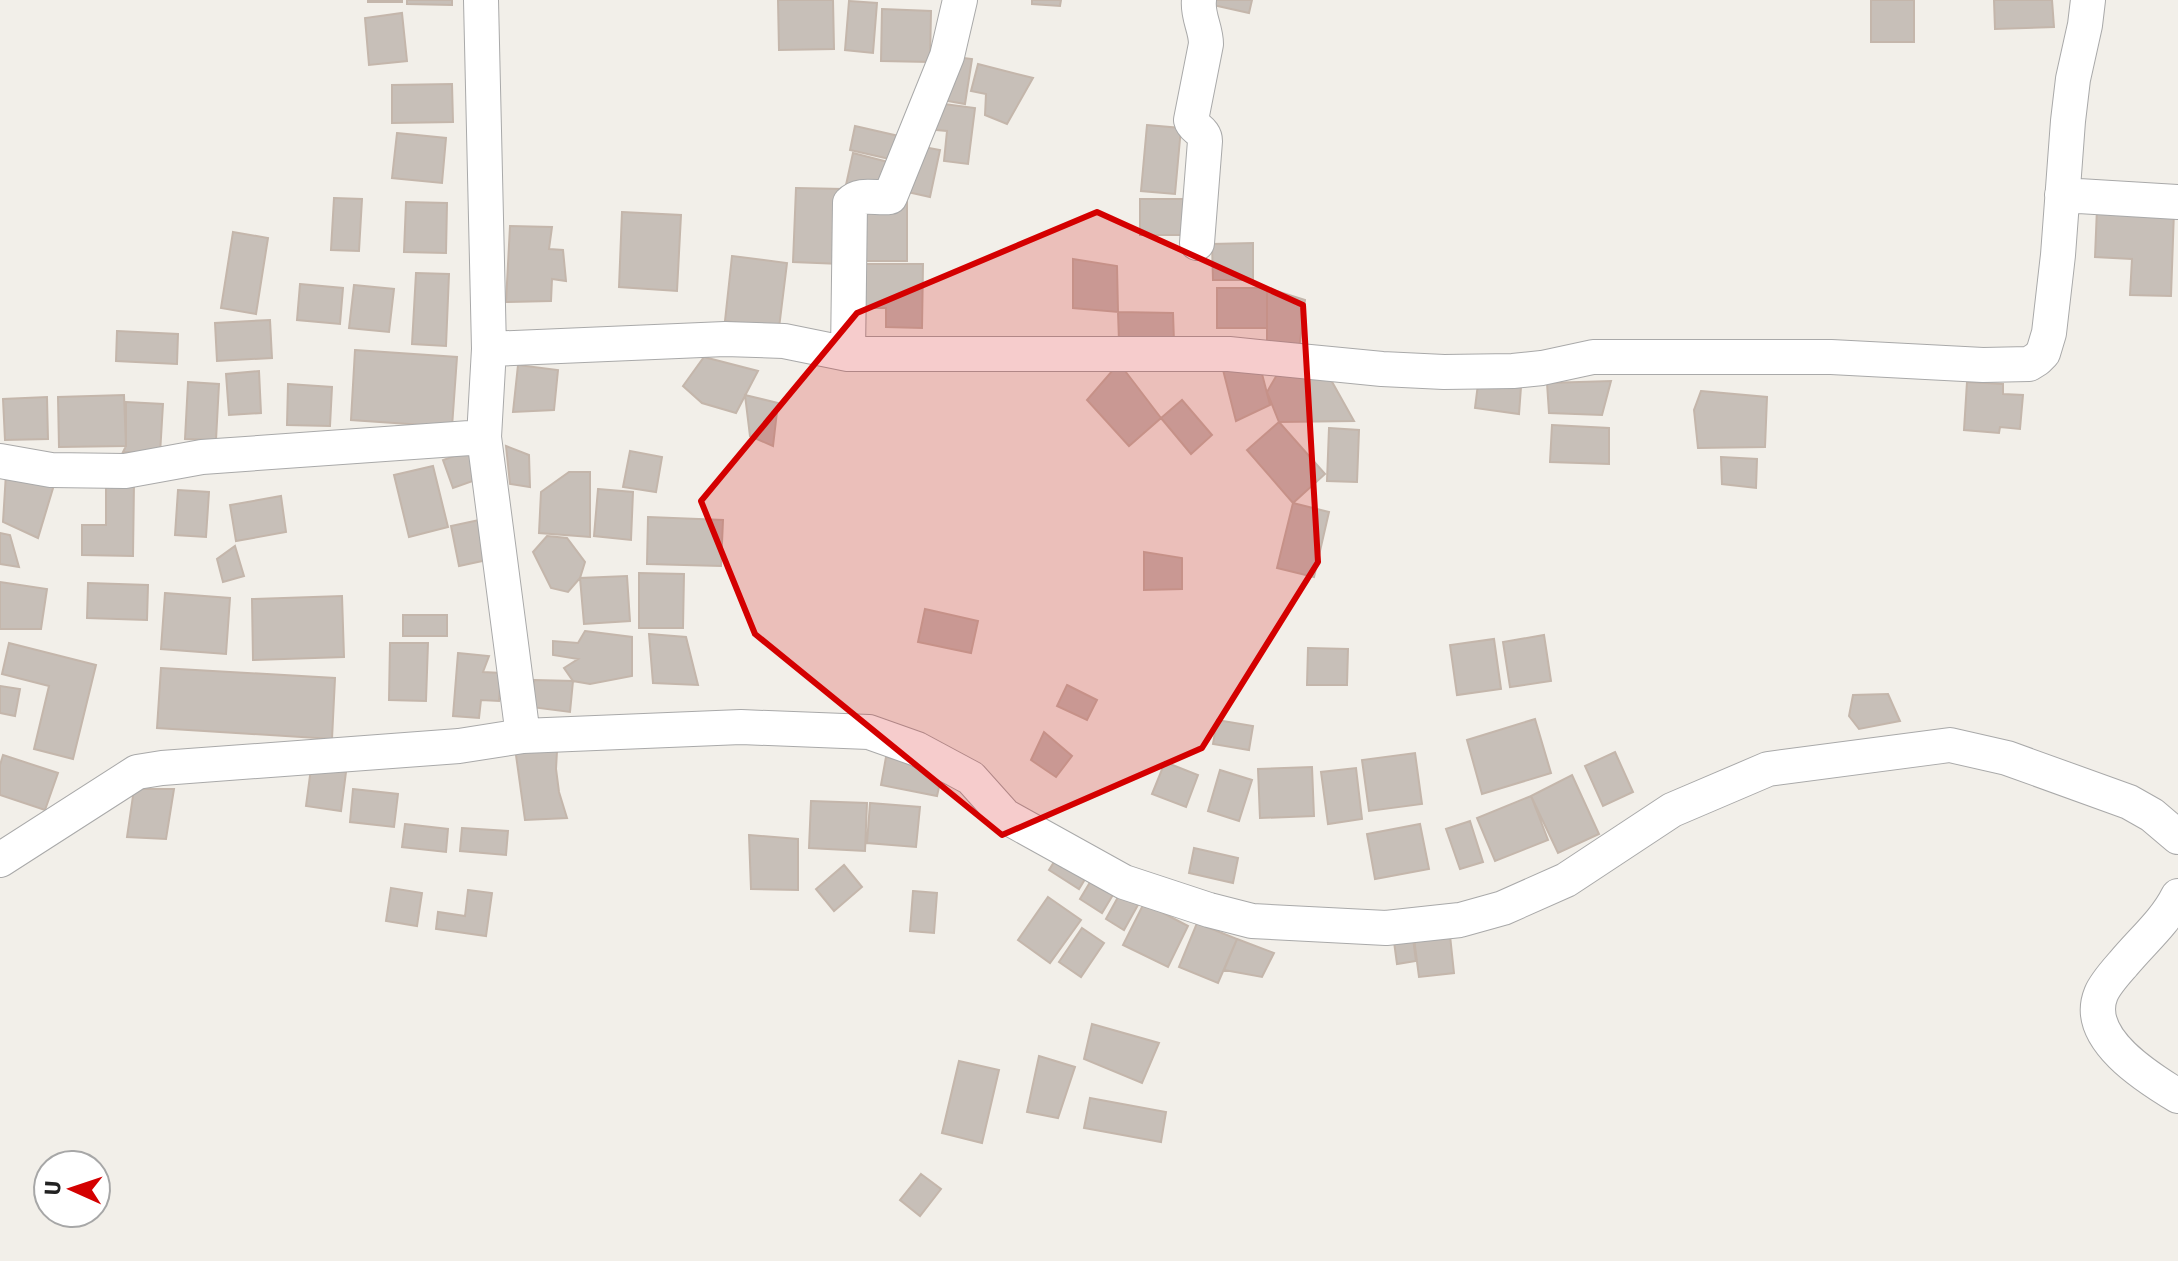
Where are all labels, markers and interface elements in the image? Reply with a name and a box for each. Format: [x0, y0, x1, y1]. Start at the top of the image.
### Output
north arrow [32, 1149, 112, 1229]
text: U [39, 1180, 66, 1196]

